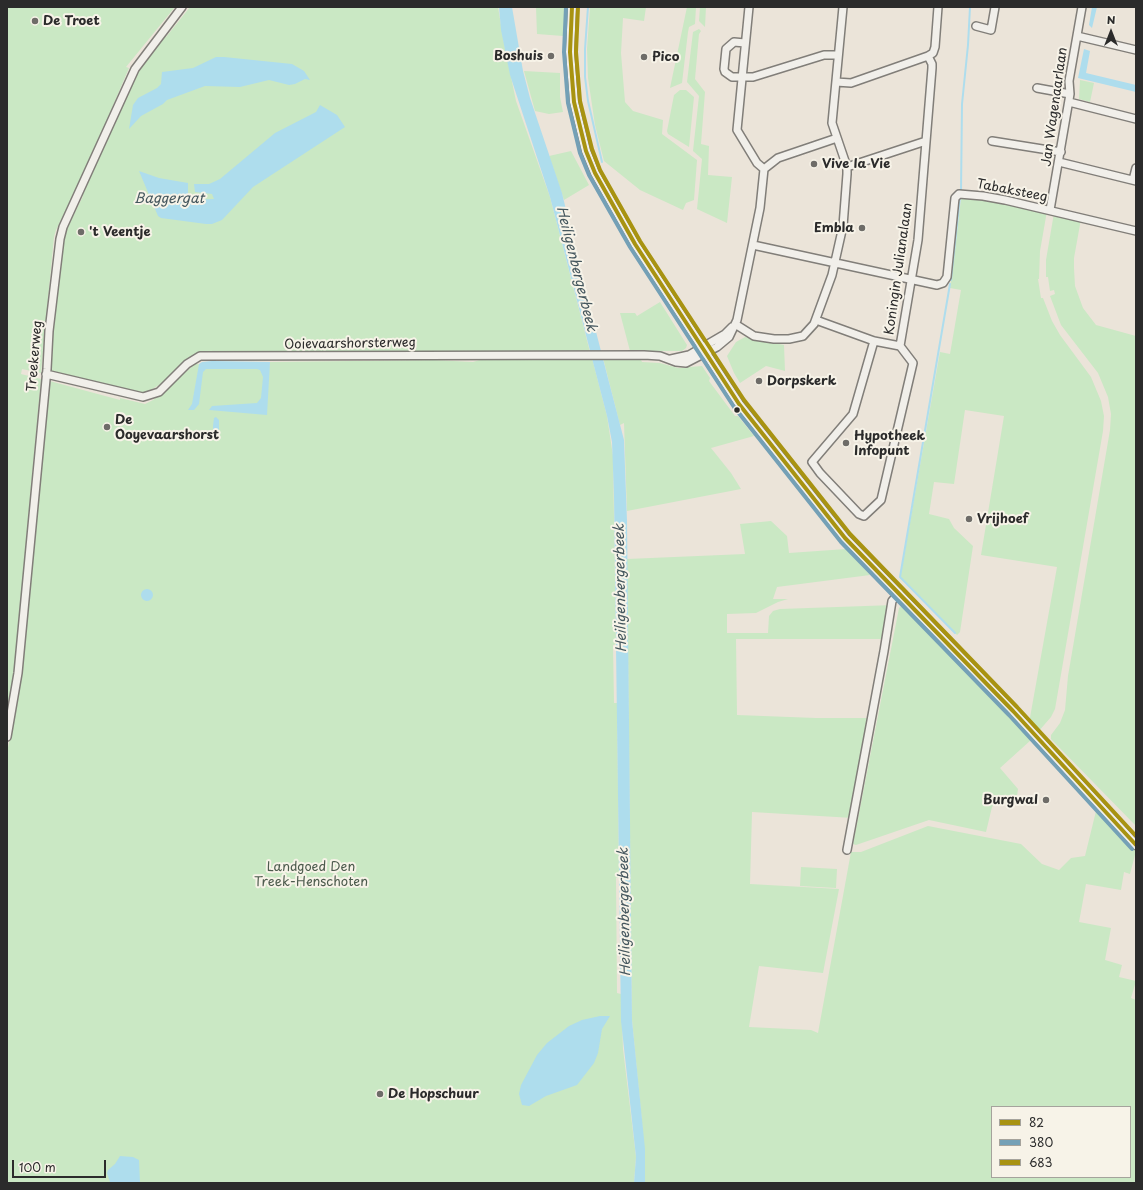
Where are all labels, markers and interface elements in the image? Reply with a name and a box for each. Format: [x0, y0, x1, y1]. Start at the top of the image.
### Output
text: N [1107, 11, 1115, 28]
north arrow [1091, 12, 1131, 52]
place label: De Troet [43, 13, 100, 29]
marker: De Troet [30, 16, 40, 26]
street label: Jan Wagenaarlaan [1039, 46, 1071, 168]
place label: Boshuis [494, 48, 543, 64]
place label: Pico [652, 49, 679, 65]
marker: Boshuis [546, 51, 556, 61]
marker: Pico [639, 52, 649, 62]
place label: Vive la Vie [822, 156, 890, 172]
marker: Vive la Vie [809, 159, 819, 169]
street label: Tabaksteeg [975, 176, 1049, 206]
water label: Baggergat [134, 191, 204, 207]
street label: Koningin Julianalaan [882, 202, 916, 336]
water label: Heiligenbergerbeek [552, 205, 600, 333]
place label: Embla [814, 220, 854, 236]
marker: Embla [857, 223, 867, 233]
place label: 't Veentje [89, 224, 151, 240]
marker: 't Veentje [76, 227, 86, 237]
street label: Treekerweg [24, 320, 46, 392]
street label: Ooievaarshorsterweg [284, 335, 416, 353]
place label: Dorpskerk [767, 373, 836, 389]
marker: Dorpskerk [754, 376, 764, 386]
unlabelled marker [732, 405, 742, 415]
place label: De Ooyevaarshorst [115, 412, 219, 443]
marker: De Ooyevaarshorst [102, 422, 112, 432]
place label: Hypotheek Infopunt [854, 428, 925, 459]
marker: Hypotheek Infopunt [841, 438, 851, 448]
place label: Vrijhoef [977, 511, 1029, 527]
marker: Vrijhoef [964, 514, 974, 524]
water label: Heiligenbergerbeek [611, 524, 631, 652]
place label: Burgwal [983, 792, 1038, 808]
marker: Burgwal [1041, 795, 1051, 805]
water label: Heiligenbergerbeek [615, 848, 635, 976]
park label: Landgoed Den Treek-Henschoten [254, 859, 368, 890]
place label: De Hopschuur [388, 1086, 479, 1102]
marker: De Hopschuur [375, 1089, 385, 1099]
legend [991, 1106, 1131, 1178]
text: 82 [1029, 1113, 1044, 1131]
text: 380 [1029, 1133, 1053, 1151]
scale bar [14, 1152, 108, 1178]
text: 683 [1029, 1153, 1053, 1171]
text: 100 m [19, 1158, 56, 1176]

